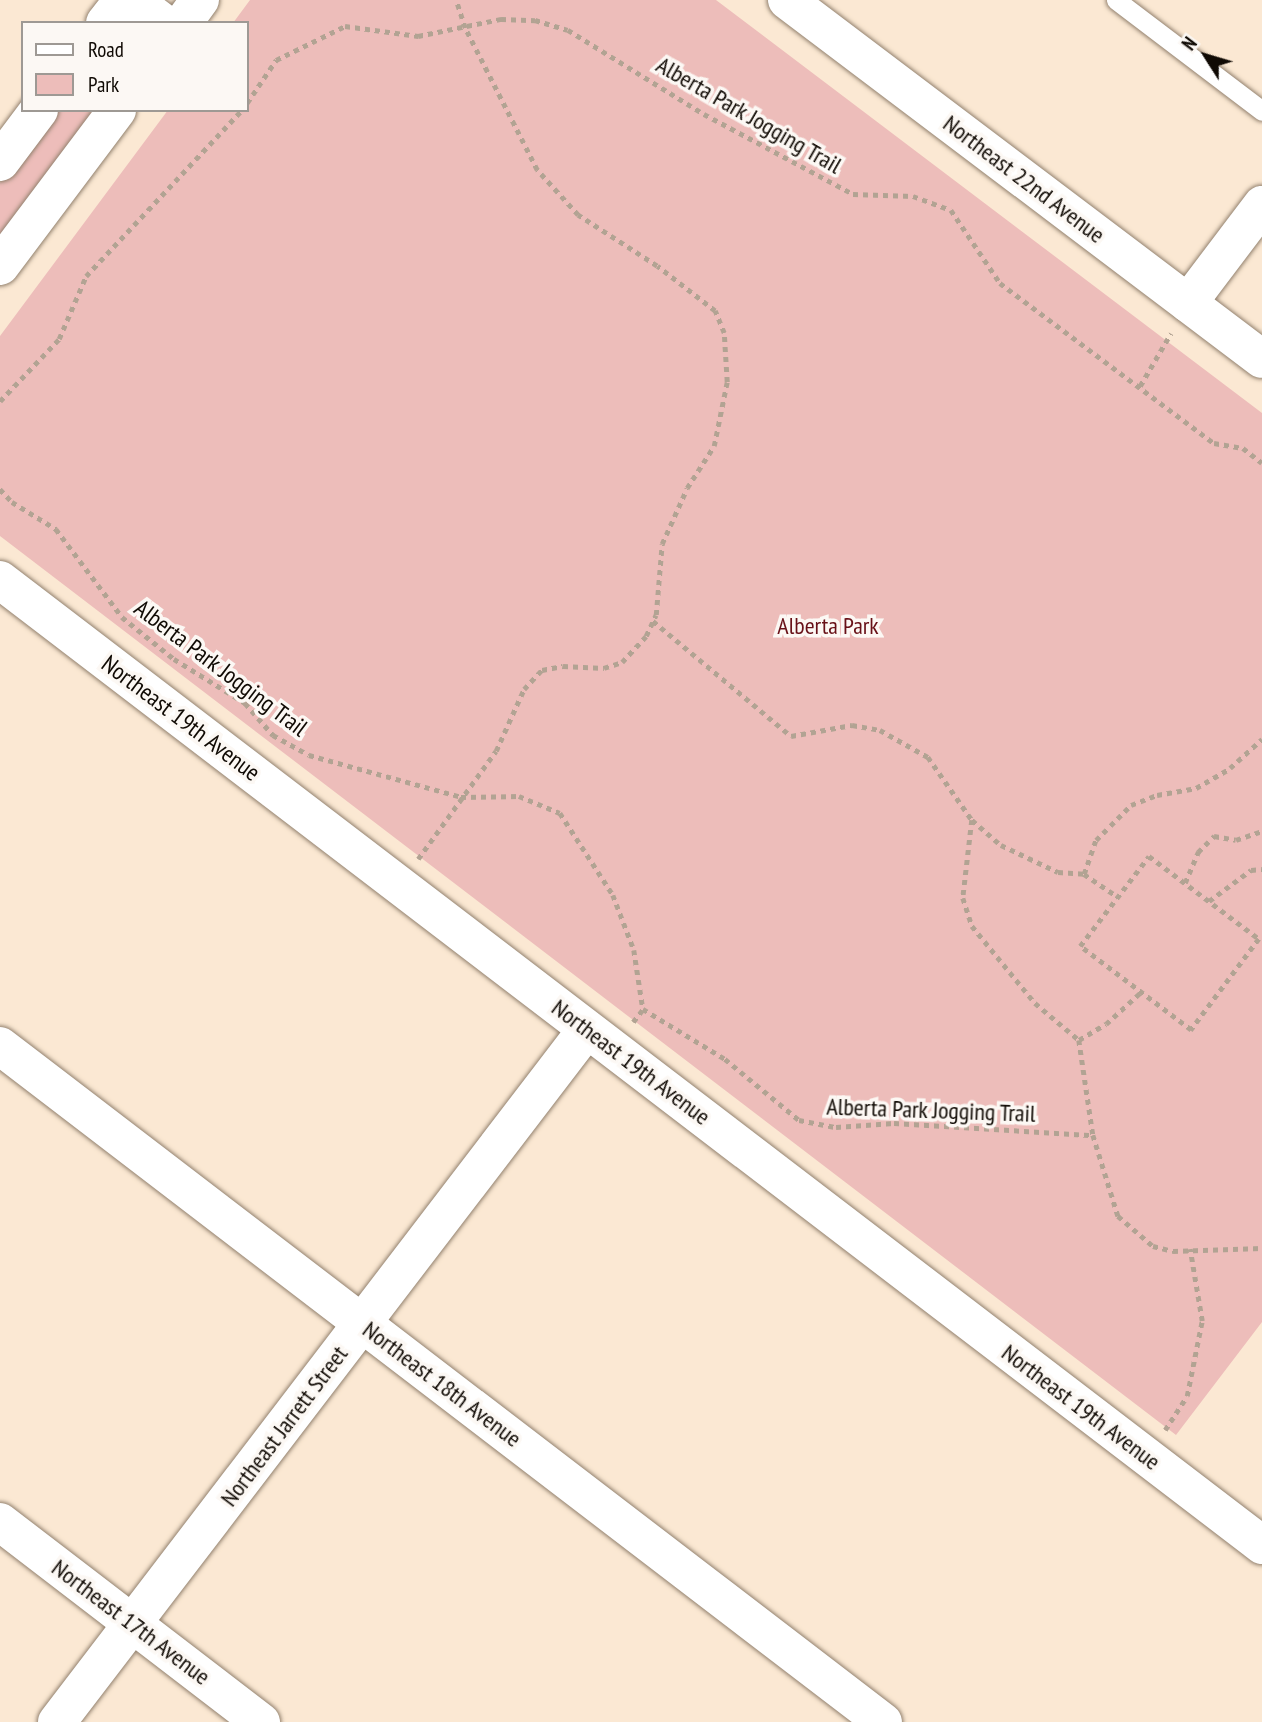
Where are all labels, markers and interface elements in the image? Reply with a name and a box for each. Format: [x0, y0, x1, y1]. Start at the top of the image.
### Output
legend [21, 21, 248, 112]
north arrow [1171, 21, 1241, 91]
text: N [1177, 32, 1202, 55]
text: Road [88, 36, 124, 63]
street label: Alberta Park Jogging Trail [651, 50, 847, 180]
text: Park [88, 71, 119, 98]
street label: Northeast 22nd Avenue [937, 109, 1111, 249]
street label: Alberta Park Jogging Trail [128, 593, 314, 743]
park label: Alberta Park [777, 612, 879, 640]
street label: Northeast 19th Avenue [96, 649, 266, 787]
street label: Northeast 19th Avenue [546, 993, 716, 1131]
street label: Alberta Park Jogging Trail [825, 1092, 1037, 1128]
street label: Northeast 18th Avenue [357, 1315, 527, 1453]
street label: Northeast 19th Avenue [996, 1338, 1166, 1476]
street label: Northeast Jarrett Street [214, 1340, 354, 1512]
street label: Northeast 17th Avenue [46, 1553, 216, 1691]

